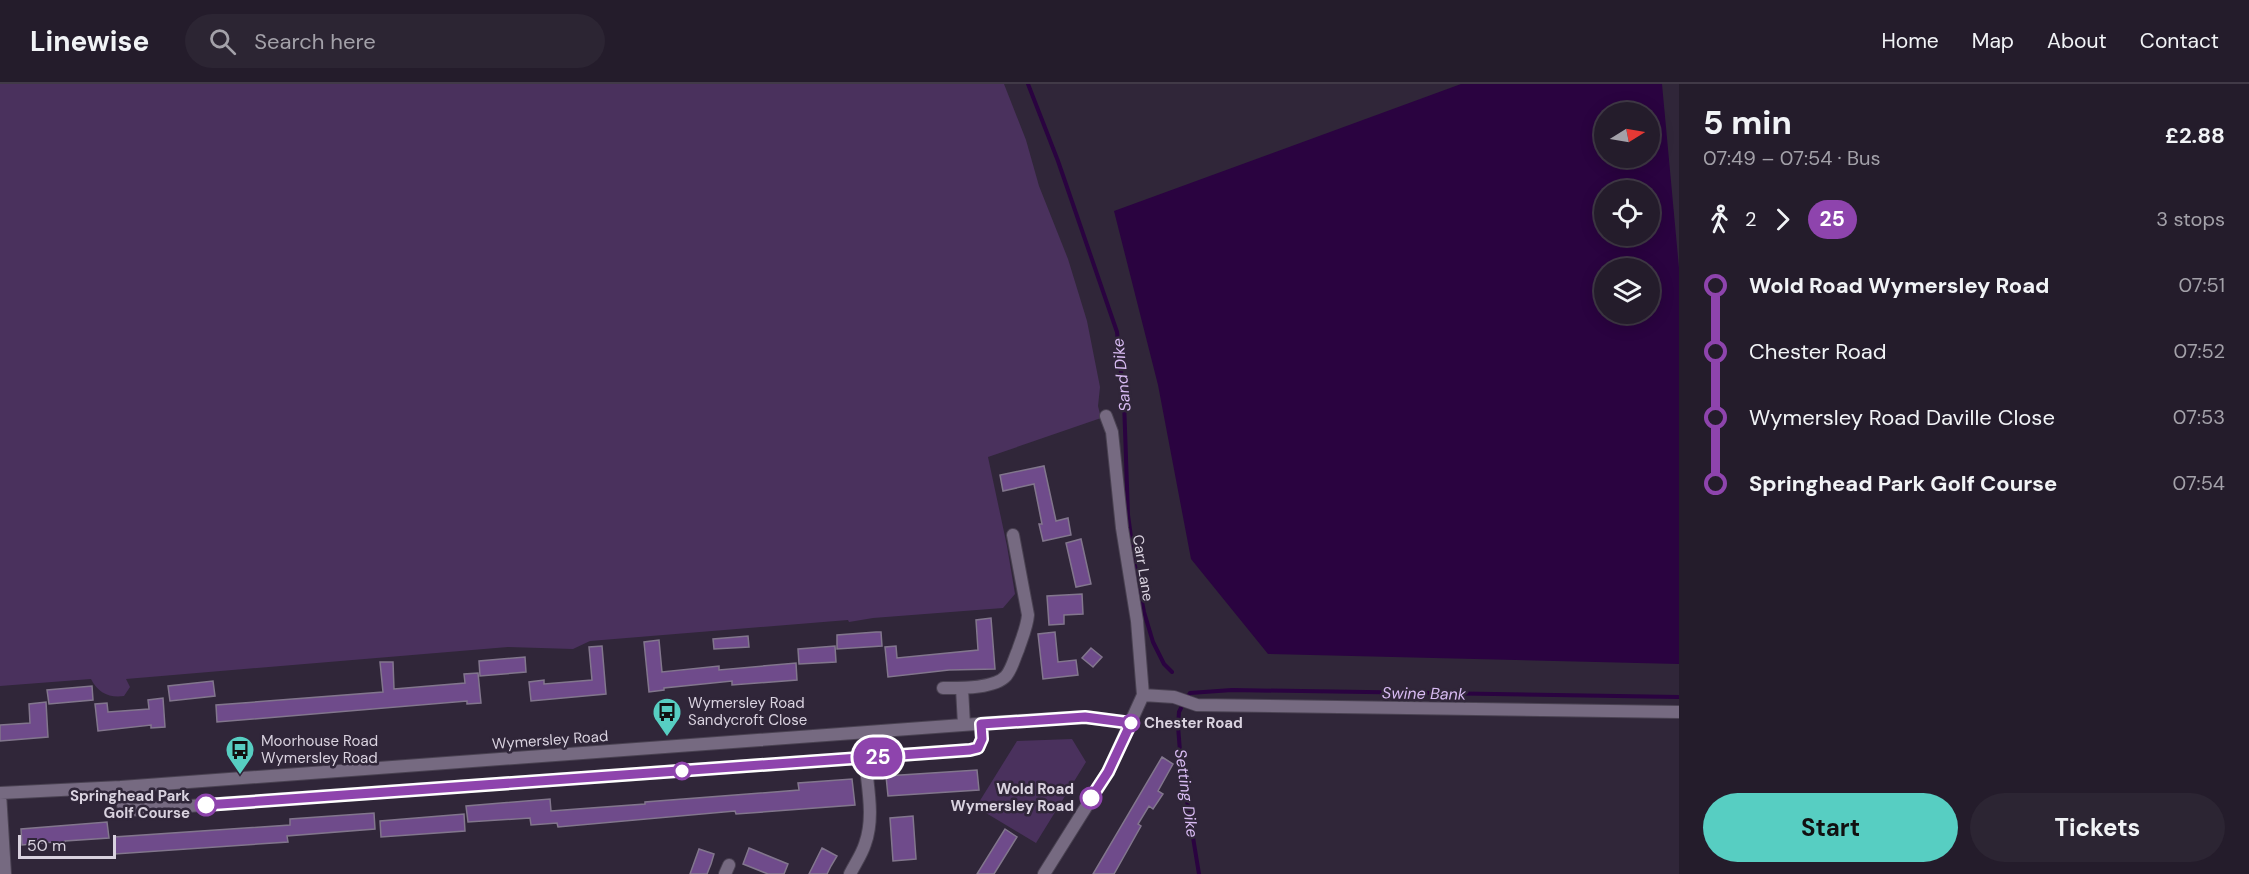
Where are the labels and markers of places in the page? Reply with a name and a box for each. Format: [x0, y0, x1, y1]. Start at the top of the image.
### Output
place label: Wymersley Road Sandycroft Close [688, 693, 807, 730]
bus stop icon: Wymersley Road Sandycroft Close [651, 696, 683, 738]
place label: Chester Road [1144, 713, 1243, 733]
marker: Chester Road [1122, 714, 1140, 732]
place label: Moorhouse Road Wymersley Road [261, 731, 378, 768]
bus stop icon: Moorhouse Road Wymersley Road [224, 734, 256, 776]
unlabelled marker [673, 762, 691, 780]
place label: Wold Road Wymersley Road [950, 779, 1074, 816]
place label: Springhead Park Golf Course [70, 786, 190, 823]
marker: Wold Road Wymersley Road [1080, 787, 1102, 809]
marker: Springhead Park Golf Course [195, 794, 217, 816]

